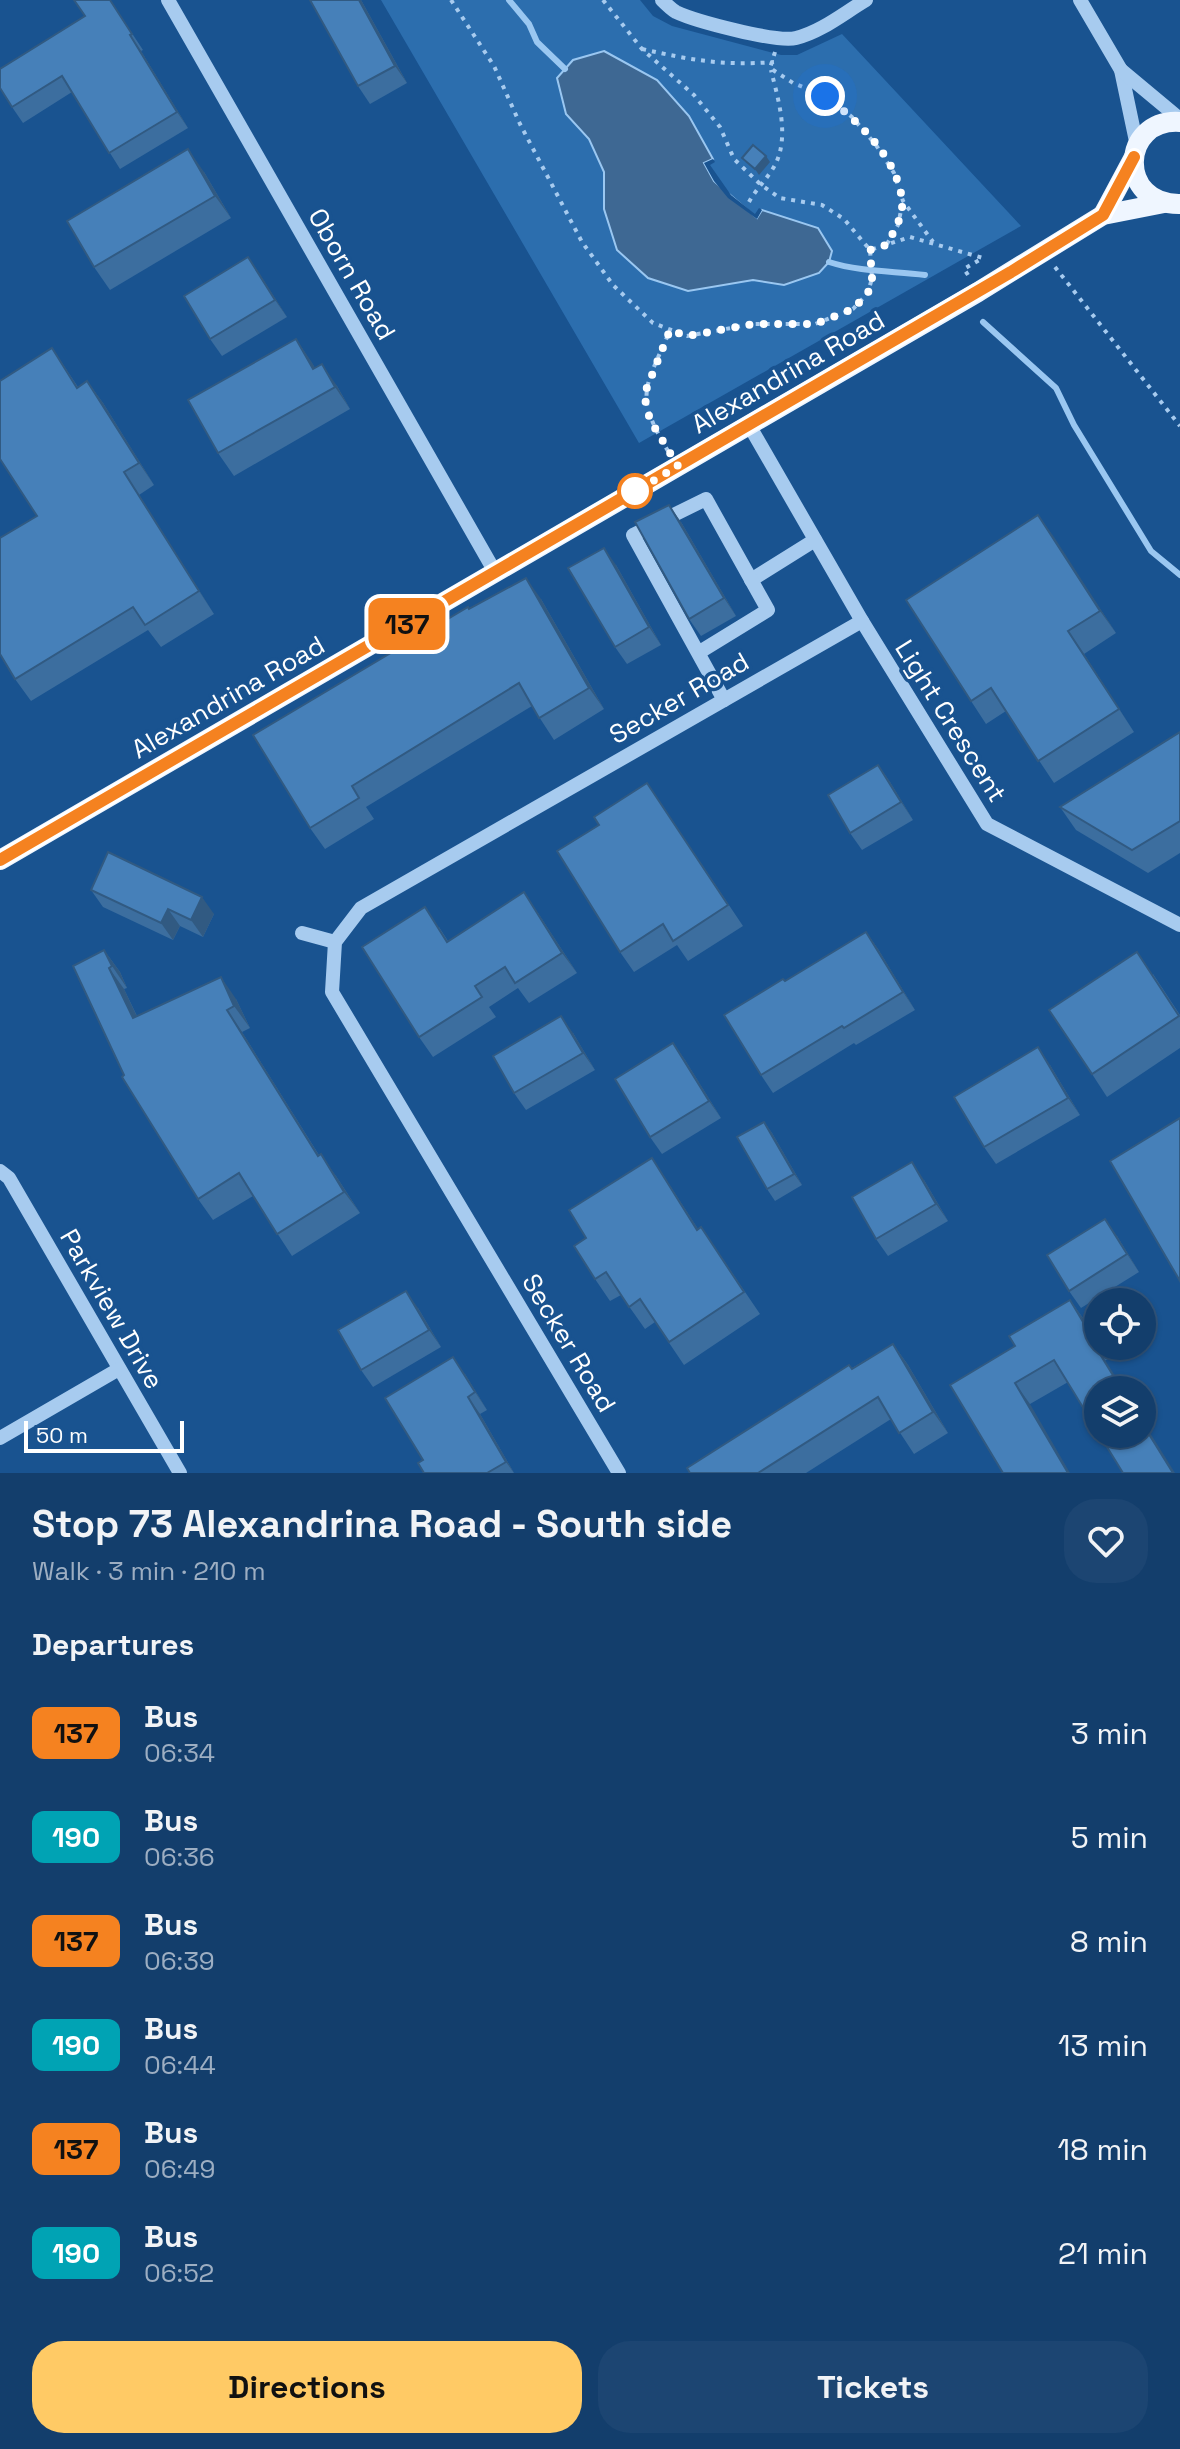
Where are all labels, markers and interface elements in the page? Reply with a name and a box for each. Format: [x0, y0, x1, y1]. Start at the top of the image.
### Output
your location [805, 76, 845, 116]
street label: Oborn Road [301, 202, 403, 346]
street label: Alexandrina Road [685, 303, 891, 441]
unlabelled marker [618, 474, 652, 508]
line badge: 137 [361, 598, 453, 650]
text: 137 [384, 606, 430, 642]
street label: Alexandrina Road [125, 628, 331, 766]
street label: Light Crescent [888, 634, 1014, 808]
street label: Secker Road [603, 644, 755, 752]
street label: Parkview Drive [52, 1223, 172, 1395]
street label: Secker Road [514, 1267, 624, 1419]
map controls [1084, 1288, 1156, 1448]
button: locate [1084, 1288, 1156, 1360]
button: layers [1084, 1376, 1156, 1448]
scale bar [24, 1417, 184, 1453]
text: 50 m [36, 1421, 88, 1449]
button: heart [1064, 1499, 1148, 1583]
text: Stop 73 Alexandrina Road - South side [32, 1500, 732, 1548]
text: Walk · 3 min · 210 m [32, 1554, 266, 1588]
text: Departures [32, 1625, 194, 1664]
text: Bus [144, 1697, 198, 1736]
text: 3 min [1071, 1714, 1148, 1753]
text: 137 [53, 1715, 99, 1751]
text: 06:34 [144, 1736, 215, 1770]
text: Bus [144, 1801, 198, 1840]
text: 5 min [1071, 1818, 1148, 1857]
text: 190 [52, 1819, 100, 1855]
text: 06:36 [144, 1840, 215, 1874]
text: Bus [144, 1905, 198, 1944]
text: 8 min [1070, 1922, 1148, 1961]
text: 137 [53, 1923, 99, 1959]
text: 06:39 [144, 1944, 215, 1978]
text: Bus [144, 2009, 198, 2048]
text: 13 min [1058, 2026, 1148, 2065]
text: 190 [52, 2027, 100, 2063]
text: 06:44 [144, 2048, 216, 2082]
text: Bus [144, 2113, 198, 2152]
text: 18 min [1058, 2130, 1148, 2169]
text: 137 [53, 2131, 99, 2167]
text: 06:49 [144, 2152, 215, 2186]
text: Bus [144, 2217, 198, 2256]
text: 21 min [1058, 2234, 1148, 2273]
text: 190 [52, 2235, 100, 2271]
text: 06:52 [144, 2256, 214, 2290]
button: Directions [32, 2341, 582, 2433]
button: Tickets [598, 2341, 1148, 2433]

